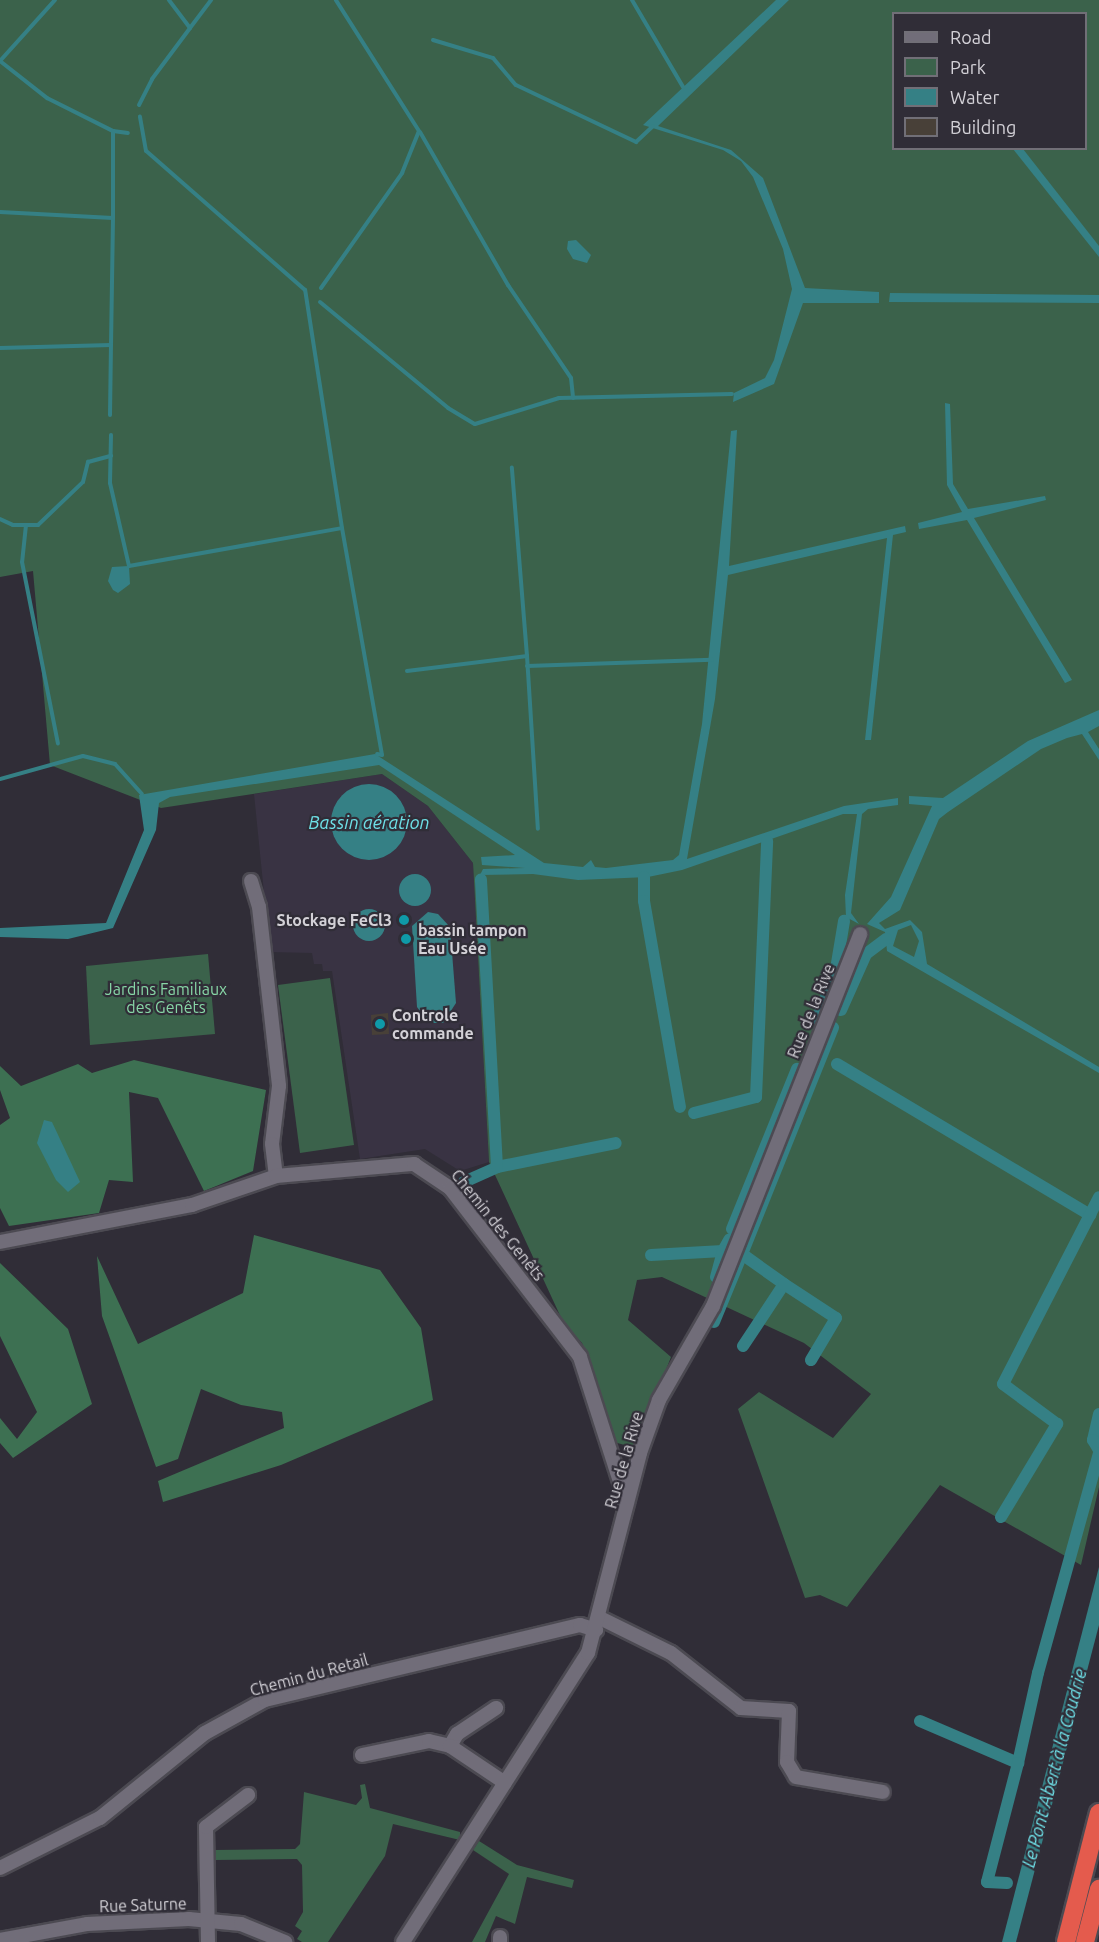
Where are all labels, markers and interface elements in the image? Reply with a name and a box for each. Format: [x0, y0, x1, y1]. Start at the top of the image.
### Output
legend [892, 12, 1087, 150]
text: Road [950, 27, 992, 47]
text: Park [950, 57, 986, 77]
text: Water [950, 87, 999, 107]
text: Building [950, 117, 1016, 137]
water label: Bassin aération [308, 811, 430, 833]
place label: Stockage FeCl3 [277, 910, 392, 930]
marker: Stockage FeCl3 [397, 913, 411, 927]
place label: bassin tampon Eau Usée [418, 920, 527, 958]
marker: bassin tampon Eau Usée [399, 932, 413, 946]
street label: Rue de la Rive [783, 961, 839, 1061]
park label: Jardins Familiaux des Genêts [105, 979, 227, 1017]
place label: Controle commande [392, 1005, 474, 1043]
marker: Controle commande [373, 1017, 387, 1031]
street label: Chemin des Genêts [447, 1165, 549, 1285]
street label: Rue de la Rive [601, 1409, 647, 1511]
street label: Chemin du Retail [248, 1650, 370, 1700]
water label: Le Pont Abert à la Coudrie [1017, 1666, 1091, 1870]
street label: Rue Saturne [99, 1894, 187, 1916]

